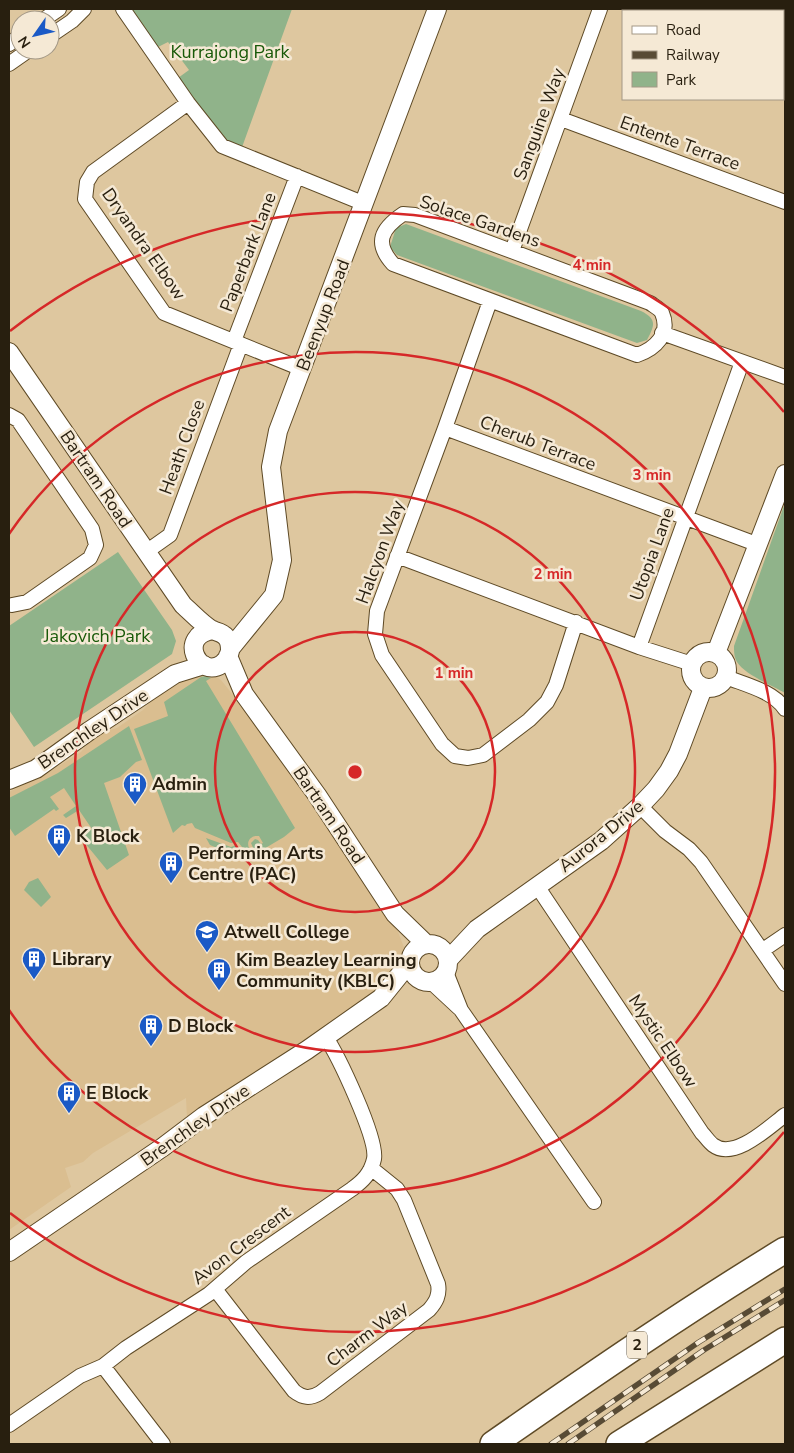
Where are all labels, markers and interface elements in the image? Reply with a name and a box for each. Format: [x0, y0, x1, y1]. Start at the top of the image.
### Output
north arrow [10, 10, 60, 60]
legend [622, 10, 784, 100]
text: Road [666, 20, 701, 40]
text: N [14, 32, 35, 52]
park label: Kurrajong Park [170, 40, 291, 64]
text: Railway [666, 45, 720, 65]
street label: Sanguine Way [508, 64, 571, 183]
text: Park [666, 70, 696, 90]
street label: Entente Terrace [617, 110, 743, 176]
street label: Dryandra Elbow [96, 183, 192, 305]
street label: Paperbark Lane [214, 189, 282, 315]
street label: Solace Gardens [416, 189, 544, 253]
text: 4 min [573, 255, 611, 275]
street label: Beenyup Road [291, 256, 355, 374]
street label: Heath Close [154, 396, 210, 498]
street label: Cherub Terrace [476, 410, 600, 476]
street label: Bartram Road [55, 426, 137, 532]
text: 3 min [633, 465, 671, 485]
street label: Halcyon Way [350, 496, 410, 607]
street label: Utopia Lane [624, 504, 680, 604]
text: 2 min [534, 564, 572, 584]
park label: Jakovich Park [43, 624, 151, 648]
text: 1 min [435, 663, 473, 683]
street label: Brenchley Drive [33, 683, 153, 775]
street label: Bartram Road [288, 762, 370, 868]
centre of rings [346, 763, 364, 781]
building icon: Admin [122, 771, 148, 805]
place label: Admin [152, 772, 207, 796]
street label: Aurora Drive [554, 794, 648, 878]
building icon: K Block [46, 823, 72, 857]
place label: K Block [76, 824, 140, 848]
place label: Performing Arts Centre (PAC) [188, 841, 324, 886]
building icon: Performing Arts Centre (PAC) [158, 850, 184, 884]
school or university icon: Atwell College [194, 919, 220, 953]
place label: Atwell College [224, 920, 349, 944]
building icon: Library [21, 946, 47, 980]
place label: Library [52, 947, 112, 971]
place label: Kim Beazley Learning Community (KBLC) [236, 948, 417, 993]
building icon: Kim Beazley Learning Community (KBLC) [206, 957, 232, 991]
street label: Mystic Elbow [623, 990, 703, 1092]
building icon: D Block [138, 1013, 164, 1047]
place label: D Block [168, 1014, 233, 1038]
street label: Brenchley Drive [136, 1078, 254, 1172]
building icon: E Block [56, 1080, 82, 1114]
place label: E Block [86, 1081, 149, 1105]
street label: Avon Crescent [187, 1200, 296, 1290]
street label: Charm Way [322, 1295, 413, 1372]
road number: 2 [627, 1332, 647, 1358]

